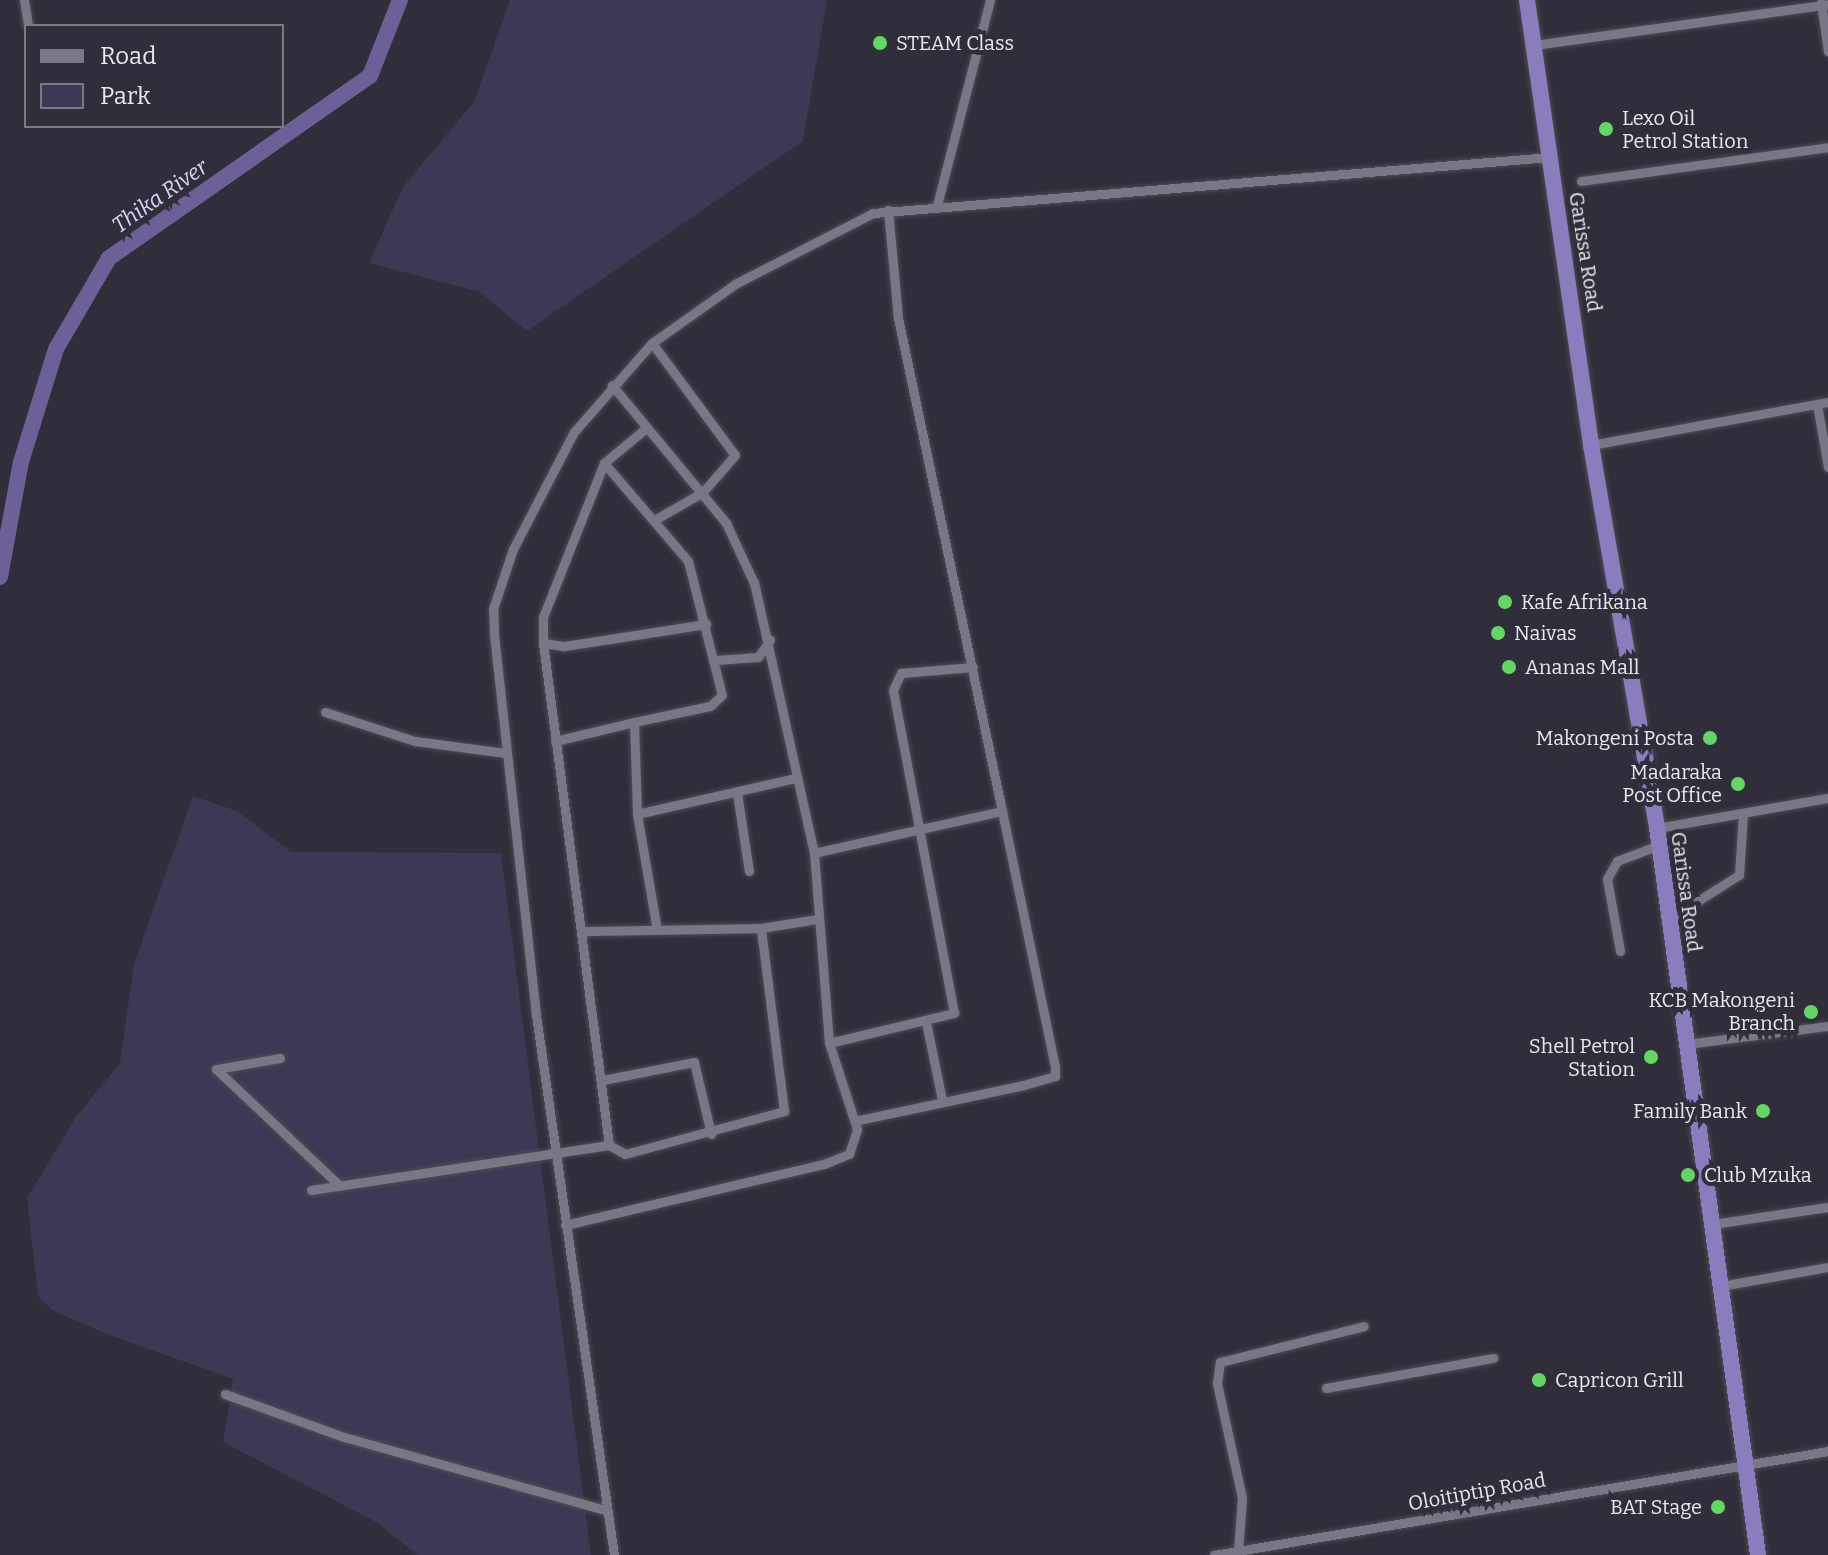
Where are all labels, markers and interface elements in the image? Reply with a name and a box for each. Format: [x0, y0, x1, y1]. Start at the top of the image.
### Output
legend [24, 24, 284, 128]
place label: STEAM Class [896, 31, 1014, 55]
marker: STEAM Class [871, 34, 889, 52]
text: Road [100, 42, 156, 70]
text: Park [100, 82, 151, 110]
place label: Lexo Oil Petrol Station [1622, 106, 1748, 153]
marker: Lexo Oil Petrol Station [1597, 120, 1615, 138]
water label: Thika River [107, 154, 213, 238]
street label: Garissa Road [1564, 190, 1606, 314]
place label: Kafe Afrikana [1521, 590, 1648, 614]
marker: Kafe Afrikana [1496, 593, 1514, 611]
place label: Naivas [1514, 621, 1577, 645]
marker: Naivas [1489, 624, 1507, 642]
place label: Ananas Mall [1525, 655, 1639, 679]
marker: Ananas Mall [1500, 658, 1518, 676]
place label: Makongeni Posta [1536, 726, 1694, 750]
marker: Makongeni Posta [1701, 729, 1719, 747]
place label: Madaraka Post Office [1622, 760, 1722, 807]
marker: Madaraka Post Office [1729, 775, 1747, 793]
street label: Garissa Road [1666, 830, 1706, 954]
place label: KCB Makongeni Branch [1648, 988, 1795, 1035]
marker: KCB Makongeni Branch [1802, 1003, 1820, 1021]
place label: Shell Petrol Station [1529, 1034, 1635, 1081]
marker: Shell Petrol Station [1642, 1048, 1660, 1066]
place label: Family Bank [1633, 1099, 1747, 1123]
marker: Family Bank [1754, 1102, 1772, 1120]
place label: Club Mzuka [1704, 1163, 1812, 1187]
marker: Club Mzuka [1679, 1166, 1697, 1184]
place label: Capricon Grill [1555, 1368, 1684, 1392]
marker: Capricon Grill [1530, 1371, 1548, 1389]
street label: Oloitiptip Road [1406, 1468, 1548, 1516]
place label: BAT Stage [1610, 1495, 1702, 1519]
marker: BAT Stage [1709, 1498, 1727, 1516]

